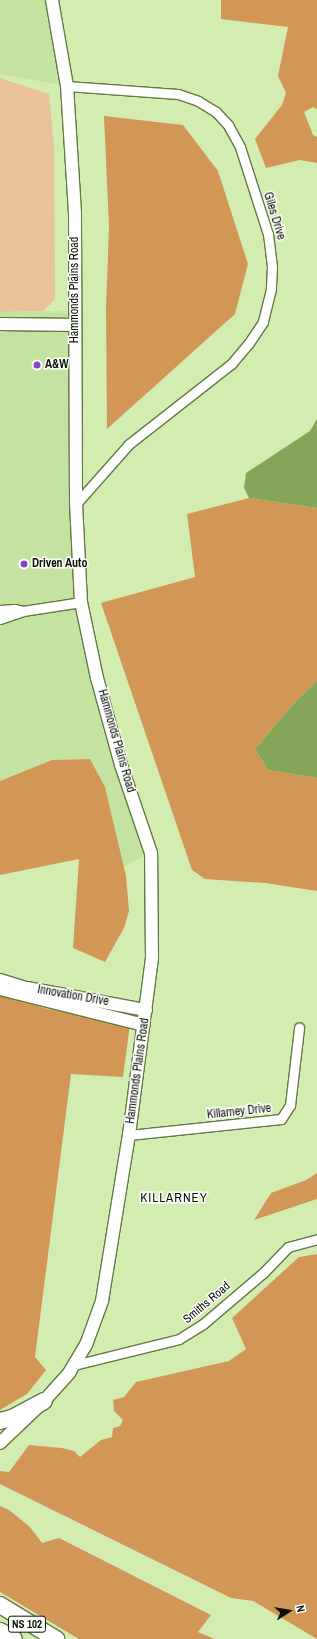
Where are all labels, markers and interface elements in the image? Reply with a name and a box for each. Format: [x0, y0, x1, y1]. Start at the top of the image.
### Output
street label: Giles Drive [260, 190, 288, 242]
street label: Hammonds Plains Road [68, 237, 82, 343]
place label: A&W [45, 358, 68, 372]
marker: A&W [32, 360, 42, 370]
place label: Driven Auto [32, 557, 88, 571]
marker: Driven Auto [19, 559, 29, 569]
street label: Hammonds Plains Road [94, 688, 138, 794]
street label: Innovation Drive [36, 983, 110, 1009]
street label: Hammonds Plains Road [123, 1017, 153, 1125]
street label: Killarney Drive [206, 1101, 272, 1123]
district label: KILLARNEY [140, 1190, 208, 1206]
street label: Smiths Road [181, 1279, 233, 1327]
north arrow [269, 1591, 309, 1631]
text: N [293, 1604, 308, 1613]
road number: NS 102 [7, 1615, 47, 1633]

